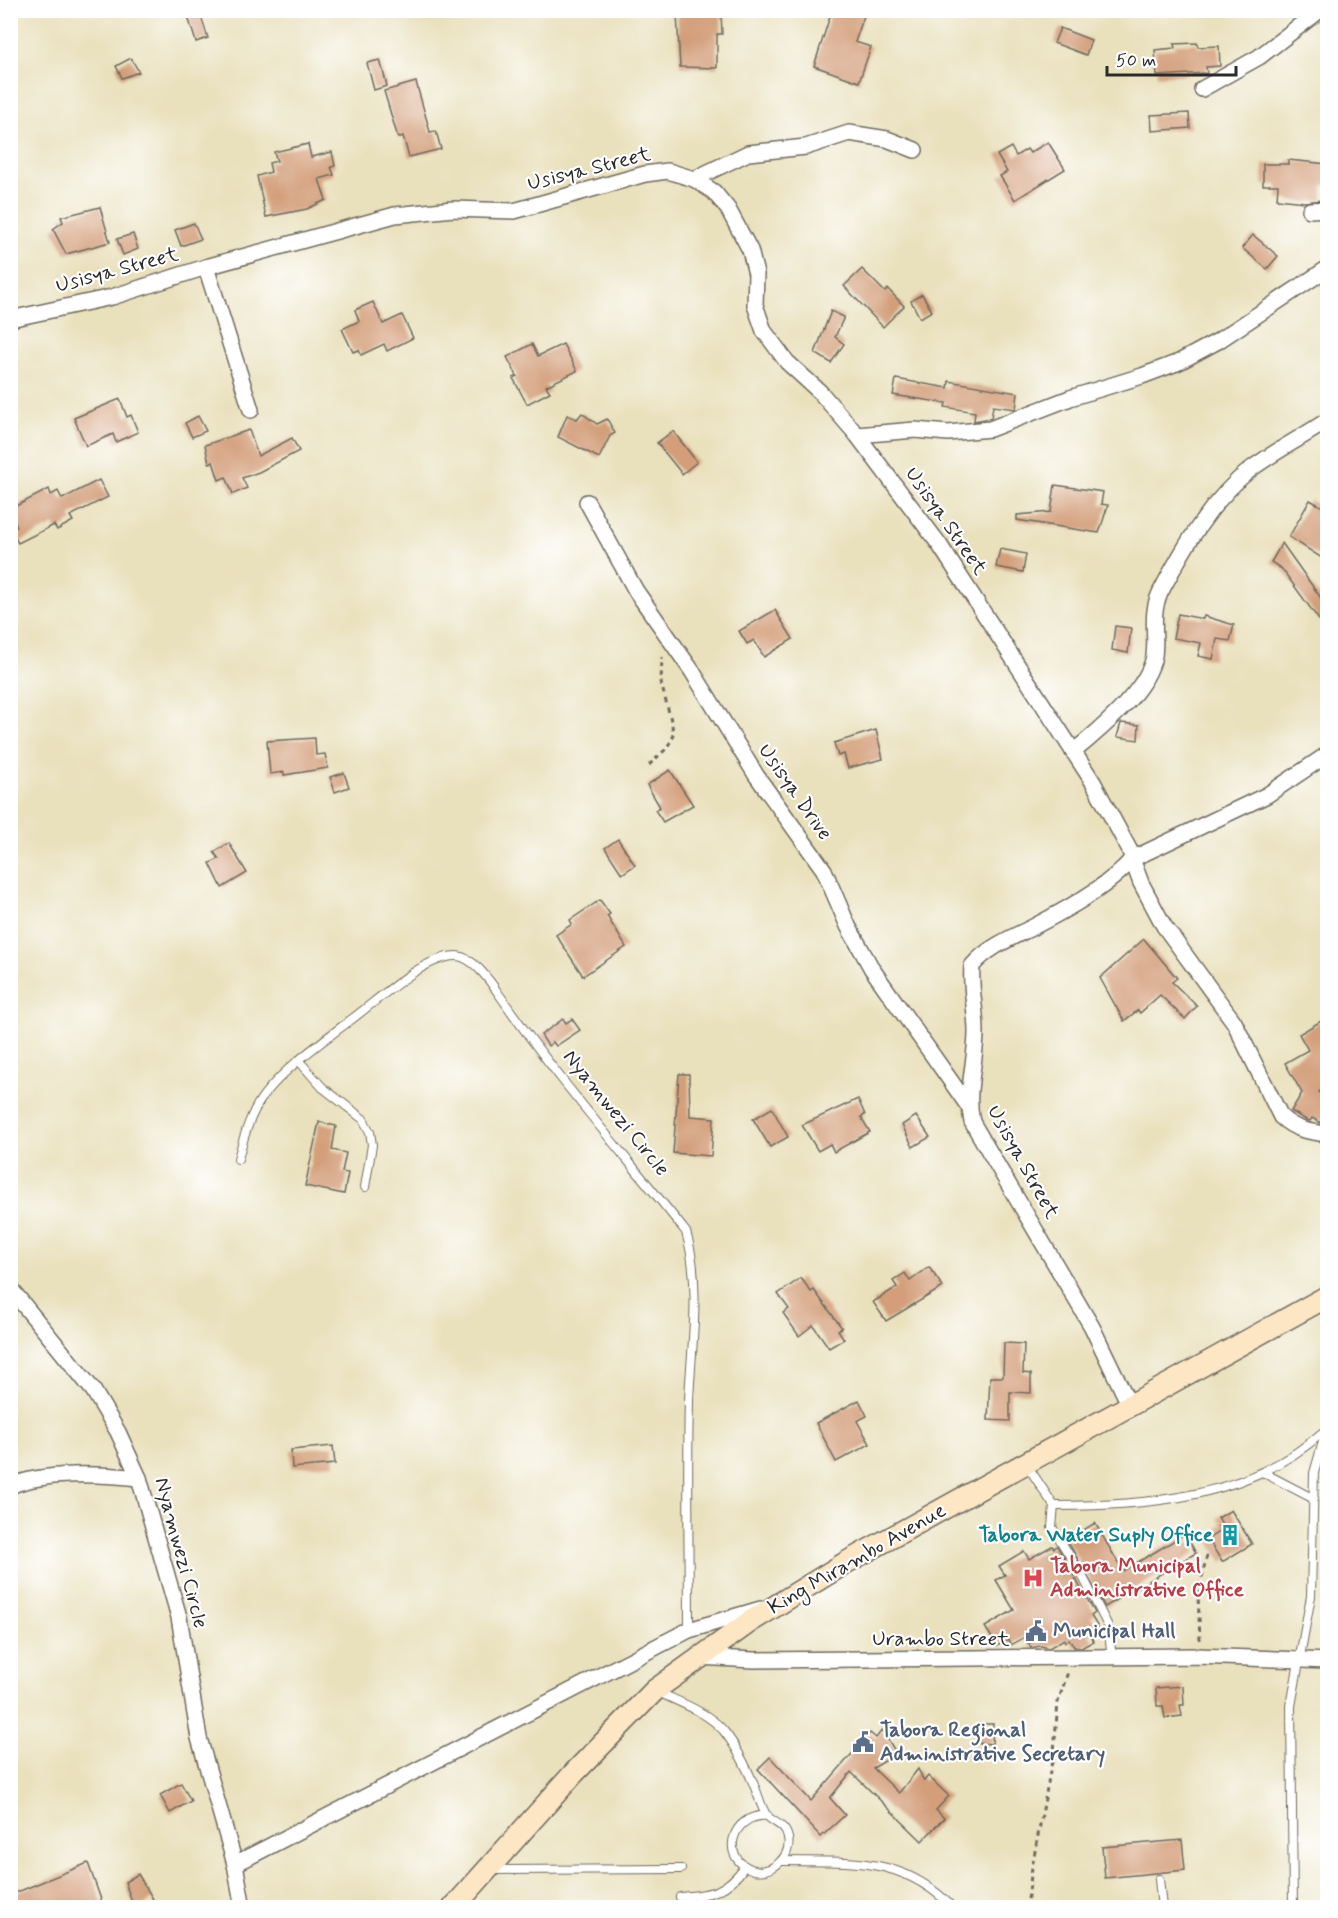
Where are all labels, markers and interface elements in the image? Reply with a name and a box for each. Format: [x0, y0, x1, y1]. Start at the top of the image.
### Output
scale bar [1107, 39, 1236, 77]
text: 50 m [1116, 49, 1156, 73]
street label: Usisya Street [525, 140, 654, 198]
street label: Usisya Street [53, 240, 182, 300]
street label: Usisya Street [898, 461, 994, 581]
street label: Usisya Drive [751, 738, 839, 846]
street label: Nyamwezi Circle [556, 1044, 676, 1182]
street label: Usisya Street [980, 1100, 1066, 1224]
street label: Nyamwezi Circle [147, 1474, 215, 1632]
street label: King Mirambo Avenue [763, 1497, 952, 1622]
place label: Tabora Water Suply Office [978, 1521, 1214, 1549]
building icon: Tabora Water Suply Office [1218, 1523, 1242, 1547]
place label: Tabora Municipal Administrative Office [1050, 1552, 1244, 1604]
hospital icon: Tabora Municipal Administrative Office [1021, 1566, 1045, 1590]
place label: Municipal Hall [1053, 1617, 1175, 1645]
public building icon: Municipal Hall [1024, 1619, 1048, 1643]
street label: Urambo Street [872, 1625, 1010, 1653]
place label: Tabora Regional Administrative Secretary [880, 1716, 1105, 1768]
public building icon: Tabora Regional Administrative Secretary [851, 1730, 875, 1754]

